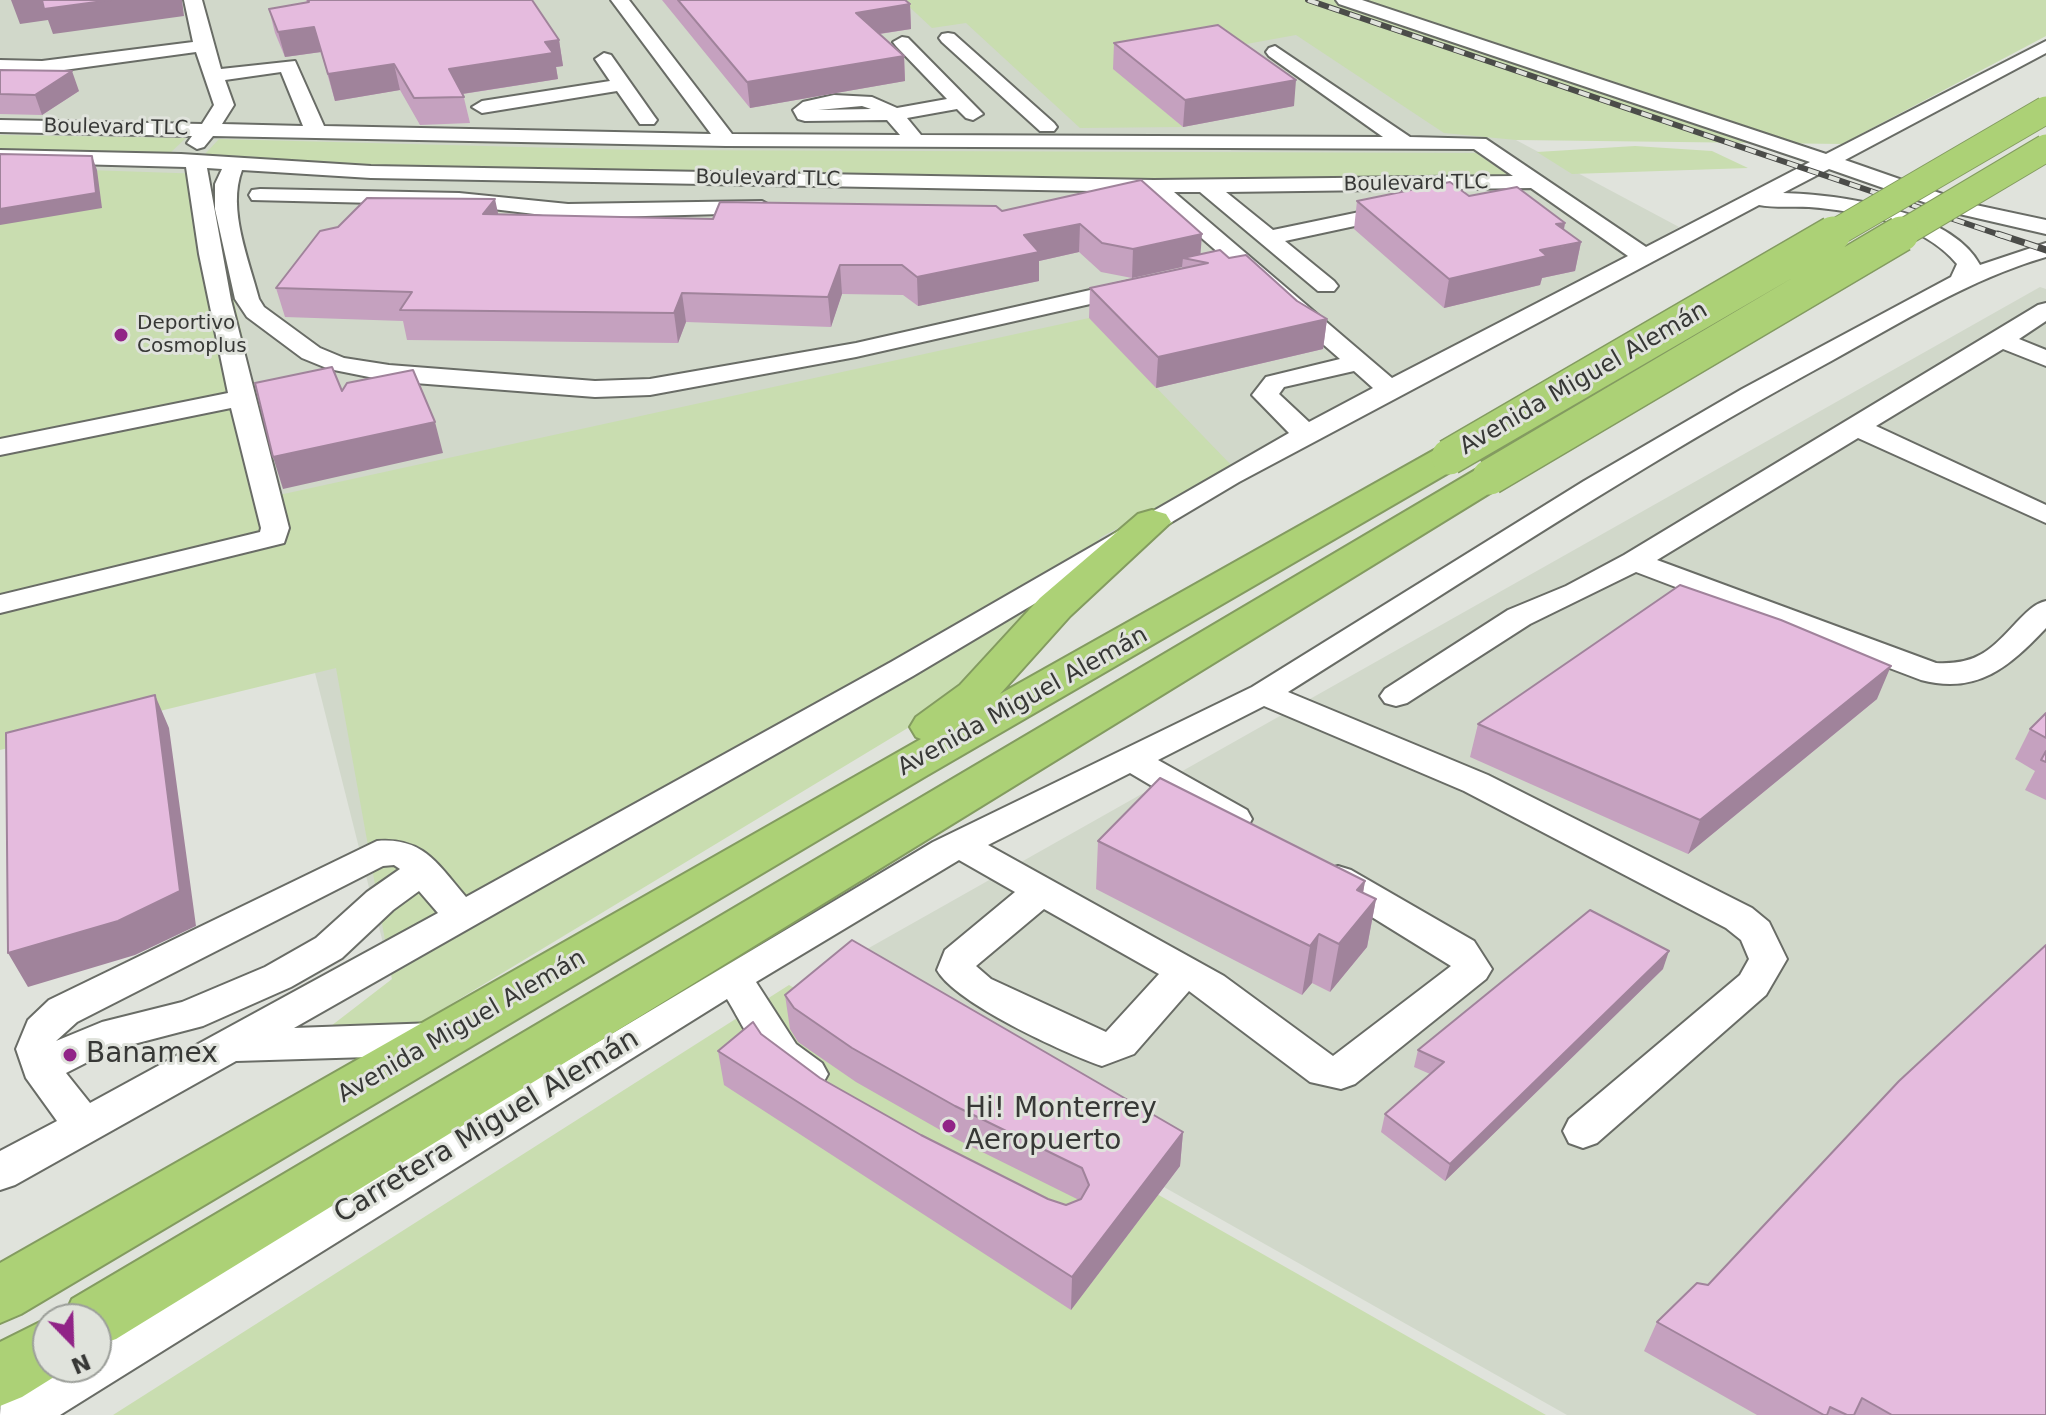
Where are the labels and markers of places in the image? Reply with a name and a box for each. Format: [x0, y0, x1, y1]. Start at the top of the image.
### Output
place label: Deportivo Cosmoplus [137, 312, 247, 359]
marker: Deportivo Cosmoplus [112, 326, 130, 344]
place label: Banamex [86, 1038, 218, 1072]
marker: Banamex [61, 1046, 79, 1064]
place label: Hi! Monterrey Aeropuerto [965, 1093, 1157, 1159]
marker: Hi! Monterrey Aeropuerto [940, 1117, 958, 1135]

